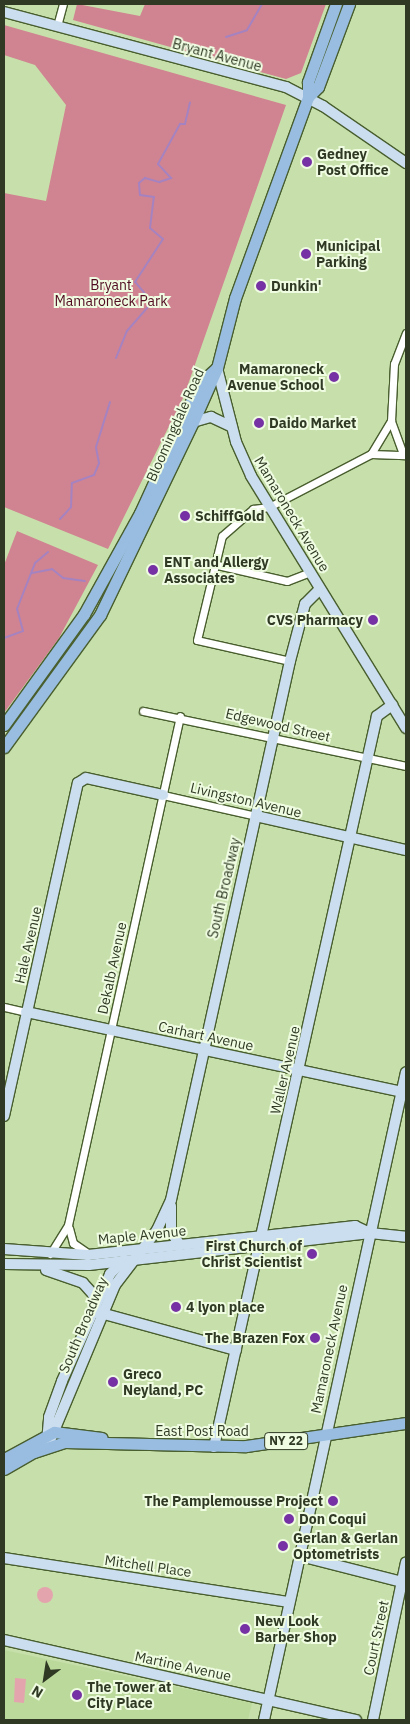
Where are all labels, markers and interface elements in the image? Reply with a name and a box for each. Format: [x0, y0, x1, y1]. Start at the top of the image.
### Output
street label: Bryant Avenue [171, 35, 263, 75]
place label: Gedney Post Office [317, 146, 389, 178]
marker: Gedney Post Office [301, 156, 313, 168]
place label: Municipal Parking [316, 238, 380, 270]
marker: Municipal Parking [300, 248, 312, 260]
park label: Bryant Mamaroneck Park [54, 277, 168, 310]
place label: Dunkin' [271, 278, 321, 294]
marker: Dunkin' [255, 280, 267, 292]
place label: Mamaroneck Avenue School [227, 361, 324, 394]
street label: Bloomingdale Road [142, 366, 208, 484]
marker: Mamaroneck Avenue School [328, 371, 340, 383]
place label: Daido Market [269, 415, 356, 431]
marker: Daido Market [253, 417, 265, 429]
street label: Mamaroneck Avenue [251, 453, 333, 575]
place label: SchiffGold [195, 508, 264, 524]
marker: SchiffGold [179, 510, 191, 522]
place label: ENT and Allergy Associates [164, 554, 269, 586]
marker: ENT and Allergy Associates [146, 563, 160, 577]
place label: CVS Pharmacy [267, 612, 363, 628]
marker: CVS Pharmacy [367, 614, 379, 626]
street label: Edgewood Street [224, 705, 332, 745]
street label: Livingston Avenue [189, 779, 303, 821]
street label: South Broadway [204, 836, 244, 940]
street label: Hale Avenue [11, 905, 45, 985]
street label: Dekalb Avenue [94, 920, 130, 1016]
street label: Carhart Avenue [157, 1018, 255, 1054]
street label: Waller Avenue [267, 1024, 303, 1116]
street label: Maple Avenue [97, 1222, 187, 1248]
place label: First Church of Christ Scientist [201, 1238, 302, 1270]
marker: First Church of Christ Scientist [306, 1248, 318, 1260]
street label: South Broadway [55, 1274, 111, 1376]
street label: Mamaroneck Avenue [307, 1283, 351, 1415]
place label: 4 lyon place [186, 1299, 265, 1315]
marker: 4 lyon place [170, 1301, 182, 1313]
place label: The Brazen Fox [205, 1330, 305, 1346]
marker: The Brazen Fox [309, 1332, 321, 1344]
place label: Greco Neyland, PC [123, 1366, 203, 1398]
marker: Greco Neyland, PC [107, 1376, 119, 1388]
street label: East Post Road [155, 1423, 249, 1439]
road number: NY 22 [264, 1432, 308, 1450]
place label: The Pamplemousse Project [144, 1493, 323, 1509]
marker: The Pamplemousse Project [327, 1495, 339, 1507]
place label: Don Coqui [299, 1511, 366, 1527]
marker: Don Coqui [283, 1513, 295, 1525]
place label: Gerlan & Gerlan Optometrists [293, 1530, 398, 1562]
marker: Gerlan & Gerlan Optometrists [277, 1540, 289, 1552]
street label: Mitchell Place [103, 1552, 193, 1580]
street label: Court Street [360, 1599, 392, 1677]
place label: New Look Barber Shop [255, 1613, 337, 1645]
marker: New Look Barber Shop [239, 1623, 251, 1635]
street label: Martine Avenue [133, 1648, 233, 1684]
north arrow [20, 1654, 70, 1704]
place label: The Tower at City Place [87, 1679, 171, 1711]
text: N [28, 1682, 46, 1702]
marker: The Tower at City Place [71, 1689, 83, 1701]

